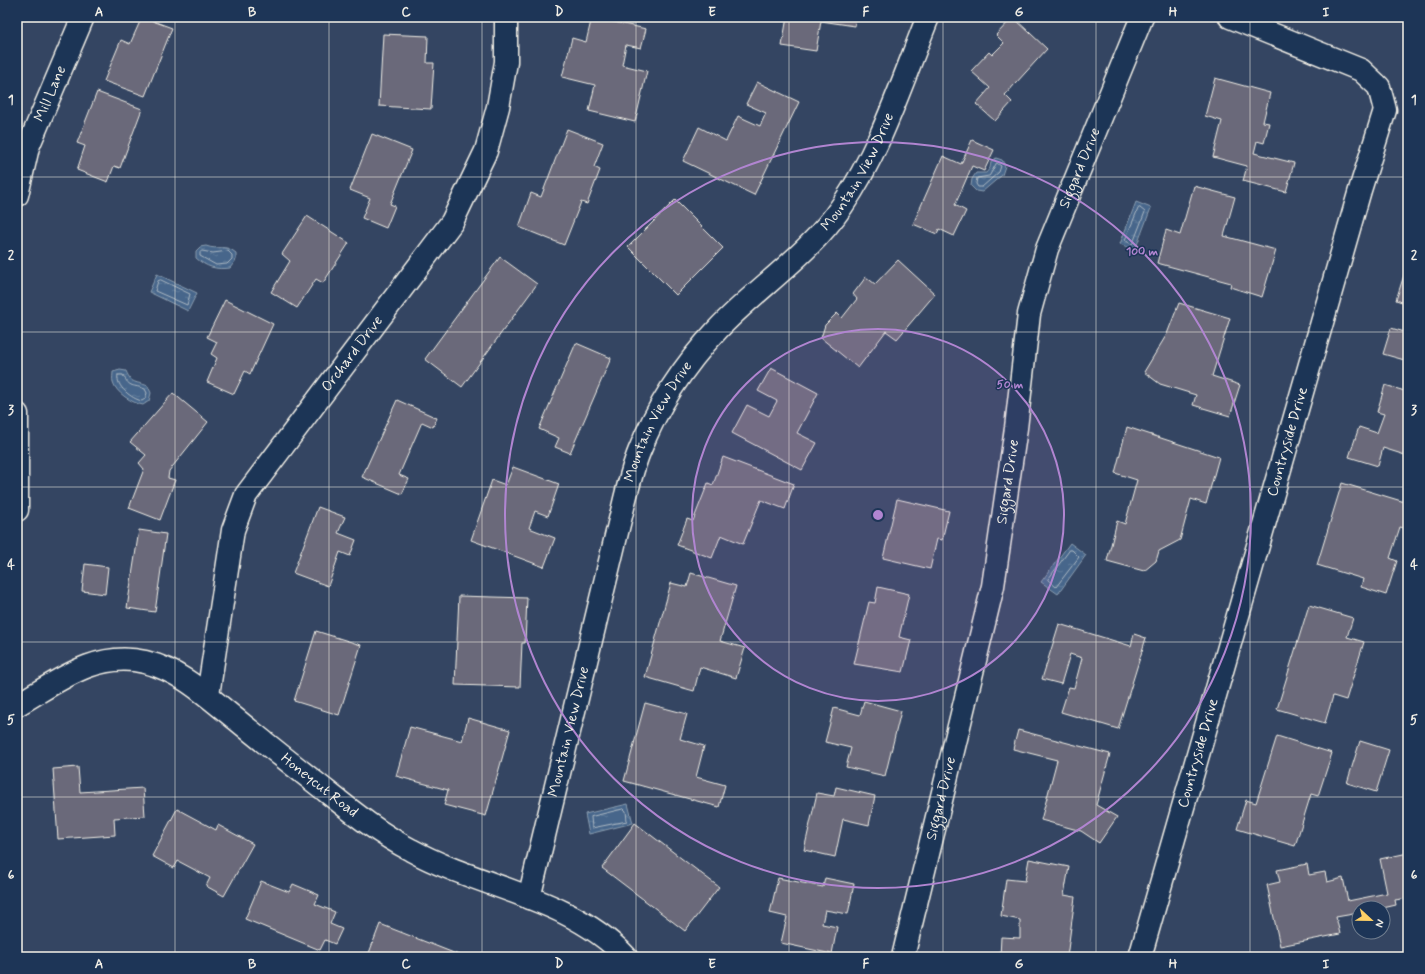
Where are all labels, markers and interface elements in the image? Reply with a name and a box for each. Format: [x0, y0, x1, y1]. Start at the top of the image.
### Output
text: A [95, 4, 103, 21]
text: B [248, 4, 257, 21]
text: C [401, 4, 411, 21]
text: D [555, 4, 564, 21]
text: E [708, 4, 716, 21]
text: F [863, 4, 870, 21]
text: G [1015, 4, 1024, 21]
text: H [1169, 4, 1178, 21]
text: I [1323, 4, 1330, 21]
street label: Mill Lane [30, 62, 71, 125]
text: 1 [8, 92, 14, 109]
text: 1 [1411, 92, 1417, 109]
street label: Mountain View Drive [816, 110, 899, 236]
street label: Siggard Drive [1055, 125, 1106, 211]
text: 100 m [1126, 244, 1159, 260]
text: 2 [8, 247, 15, 264]
text: 2 [1411, 247, 1418, 264]
street label: Orchard Drive [317, 311, 388, 396]
street label: Mountain View Drive [620, 357, 697, 484]
text: 50 m [997, 377, 1024, 393]
street label: Countryside Drive [1263, 385, 1313, 499]
text: 3 [8, 402, 14, 419]
text: 3 [1411, 402, 1417, 419]
street label: Siggard Drive [992, 438, 1024, 526]
centre of rings [871, 508, 885, 522]
text: 4 [7, 557, 15, 574]
text: 4 [1410, 557, 1418, 574]
street label: Mountain View Drive [544, 664, 594, 799]
street label: Countryside Drive [1173, 696, 1224, 810]
text: 5 [7, 712, 15, 729]
text: 5 [1410, 712, 1418, 729]
street label: Honeycut Road [276, 749, 362, 822]
street label: Siggard Drive [922, 754, 961, 843]
text: 6 [8, 867, 15, 884]
text: 6 [1411, 867, 1418, 884]
north arrow [1351, 900, 1391, 940]
text: N [1371, 917, 1387, 929]
text: A [95, 956, 103, 973]
text: B [248, 956, 257, 973]
text: C [401, 956, 411, 973]
text: D [555, 956, 564, 973]
text: E [708, 956, 716, 973]
text: F [863, 956, 870, 973]
text: G [1015, 956, 1024, 973]
text: H [1169, 956, 1178, 973]
text: I [1323, 956, 1330, 973]

